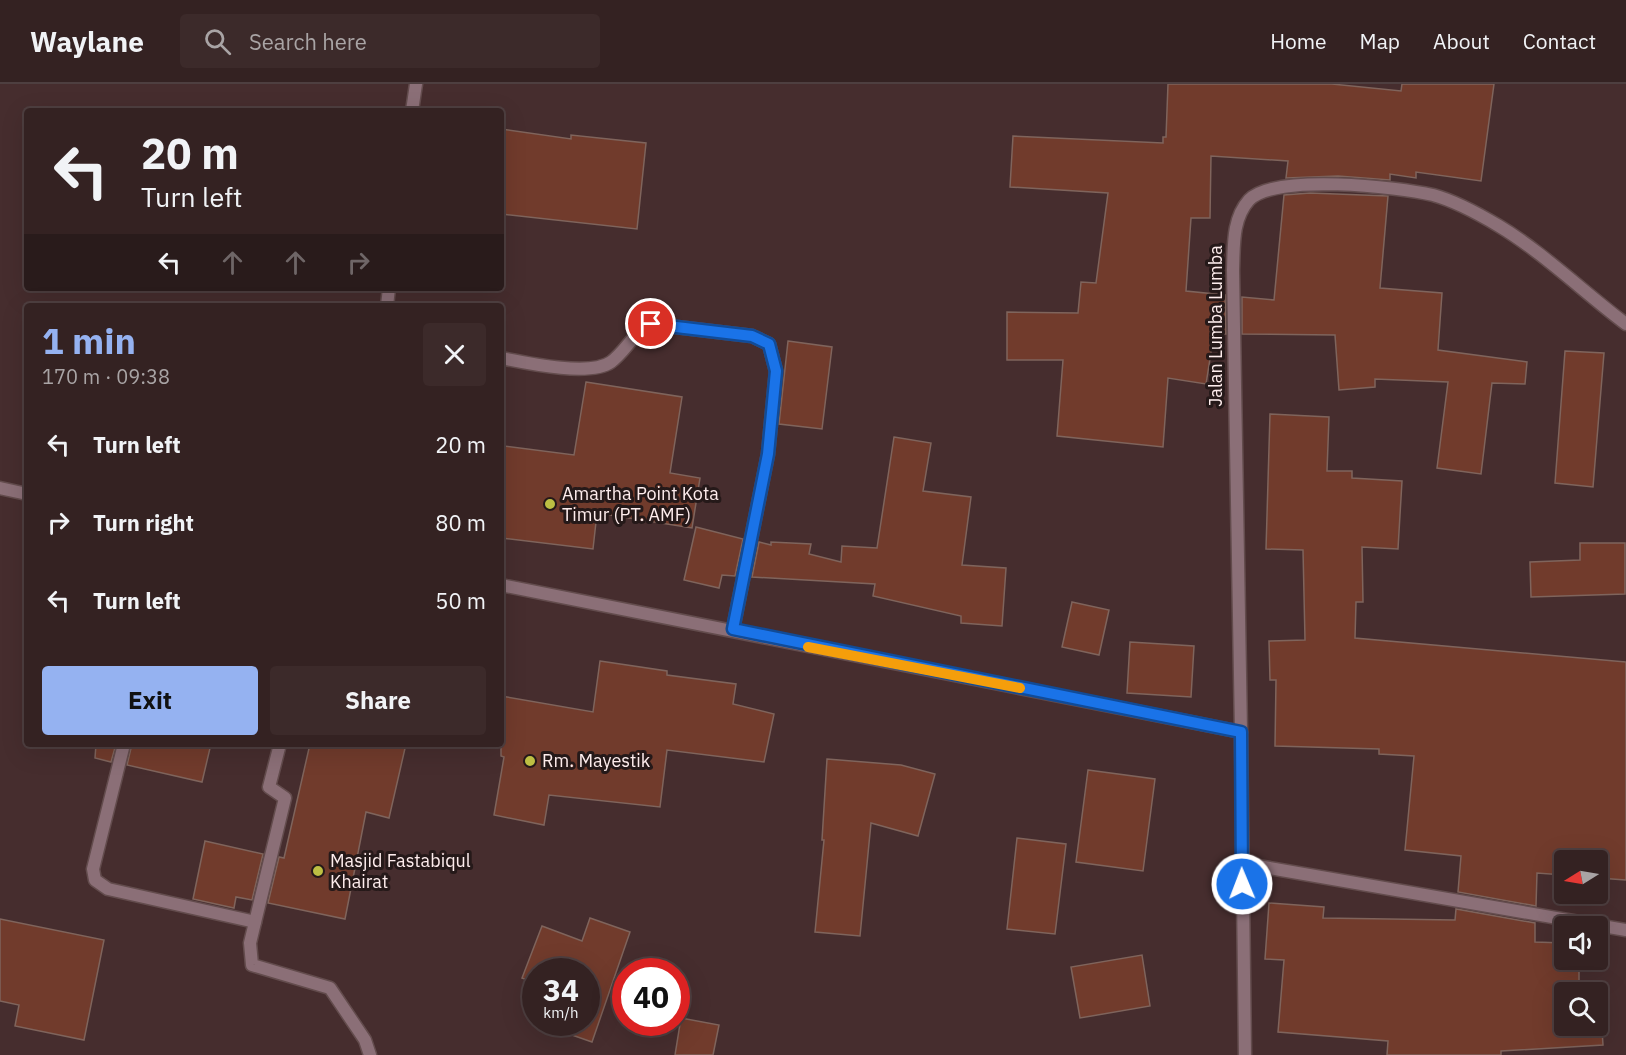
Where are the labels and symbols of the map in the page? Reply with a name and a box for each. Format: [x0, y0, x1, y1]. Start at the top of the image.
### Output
street label: Jalan Lumba Lumba [1204, 245, 1227, 407]
pin [625, 298, 676, 349]
place label: Amartha Point Kota Timur (PT. AMF) [562, 482, 719, 526]
marker: Amartha Point Kota Timur (PT. AMF) [543, 497, 557, 511]
place label: Rm. Mayestik [542, 749, 651, 772]
marker: Rm. Mayestik [523, 754, 537, 768]
place label: Masjid Fastabiqul Khairat [330, 849, 471, 893]
north arrow [1554, 850, 1608, 904]
position arrow [1210, 852, 1274, 916]
marker: Masjid Fastabiqul Khairat [311, 864, 325, 878]
speed limit sign: 40 [612, 958, 690, 1036]

